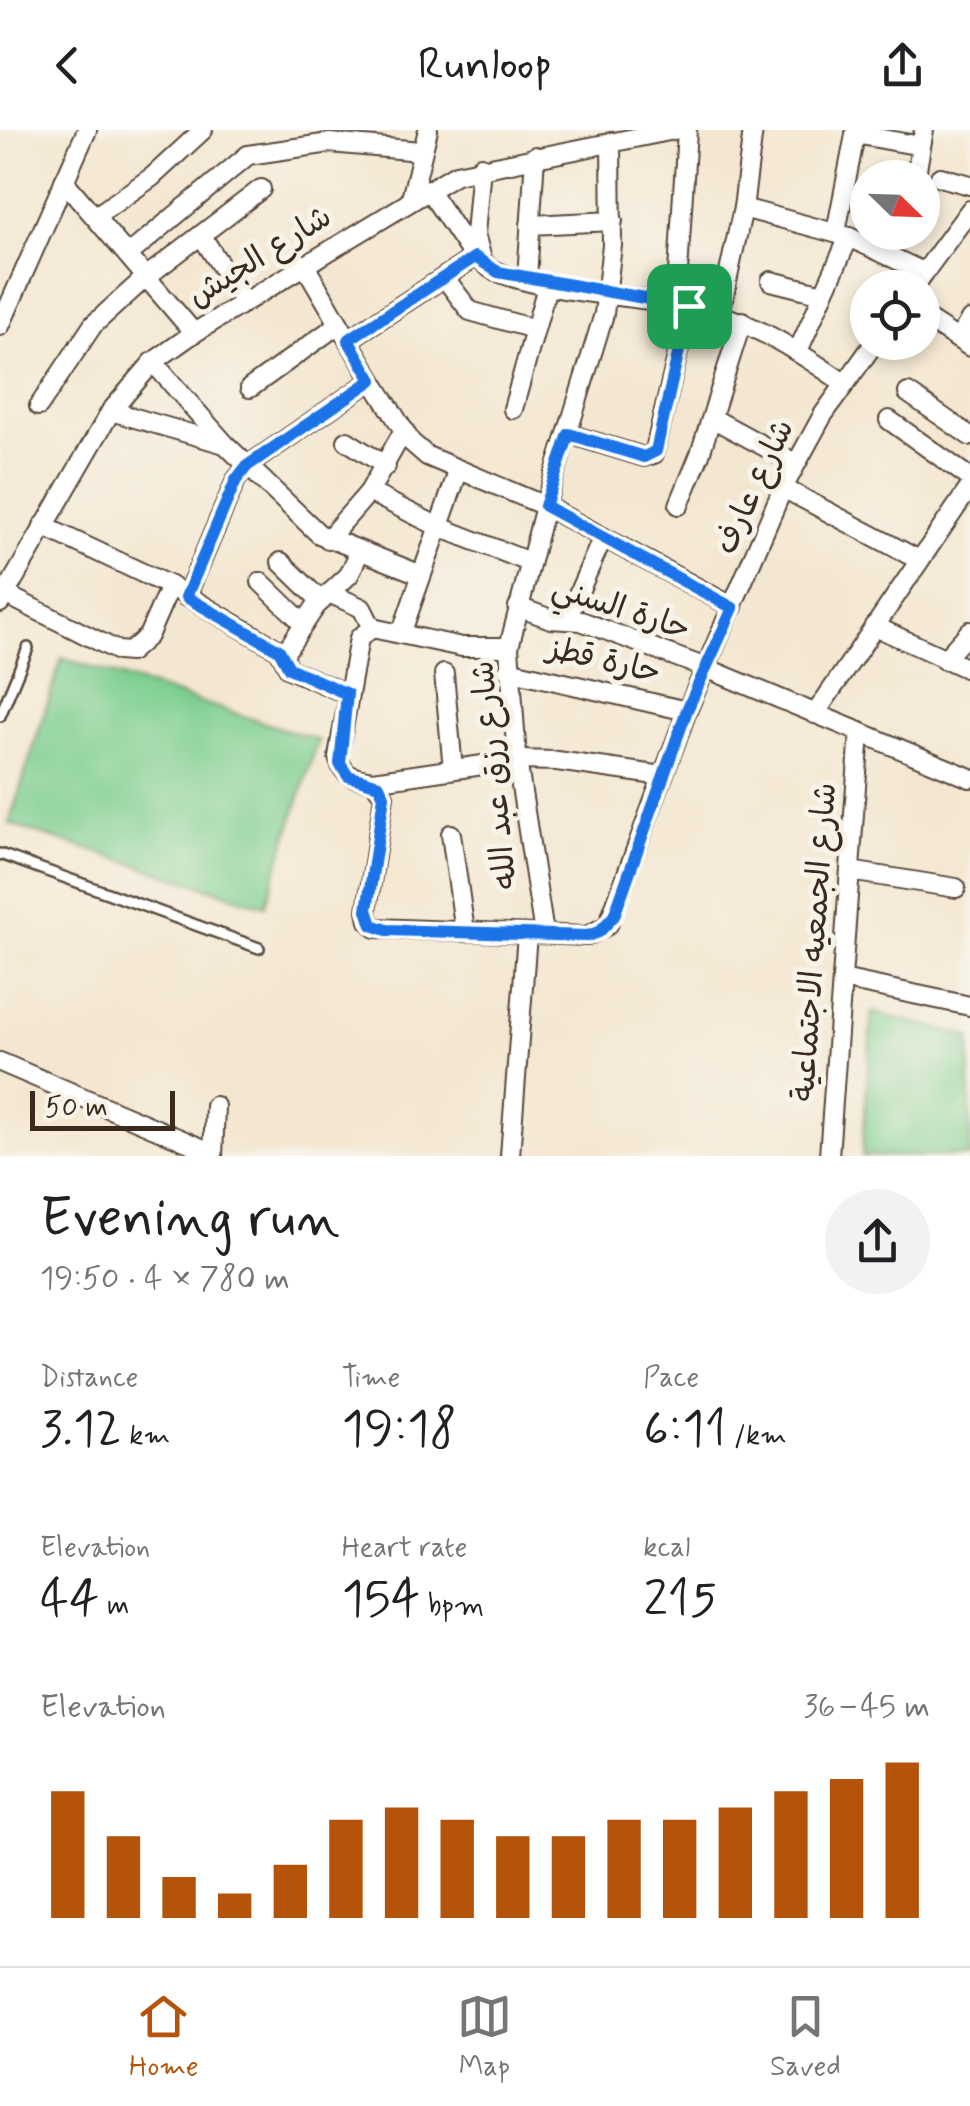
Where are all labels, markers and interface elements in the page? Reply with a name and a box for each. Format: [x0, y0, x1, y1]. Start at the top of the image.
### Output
text: Runloop [418, 36, 552, 95]
icon: back [40, 38, 95, 93]
icon: share [875, 38, 930, 93]
north arrow [850, 160, 940, 250]
map controls [850, 160, 940, 360]
street label: شارع الجيش [180, 196, 340, 318]
pin [647, 264, 732, 349]
button: locate [850, 270, 940, 360]
icon: arrive [662, 279, 717, 334]
street label: شارع عارف [705, 413, 805, 561]
street label: حارة السني [545, 567, 695, 656]
street label: حارة قطز [540, 627, 665, 694]
street label: شارع رزق عبد الله [462, 659, 528, 891]
street label: شارع الجمعيه الاجتماعية [783, 781, 847, 1103]
scale bar [30, 1086, 175, 1130]
text: 50 m [45, 1090, 108, 1127]
text: Evening run [40, 1184, 340, 1256]
button: share [825, 1189, 930, 1294]
text: 19:50 · 4 × 780 m [40, 1258, 290, 1300]
text: Distance [40, 1360, 138, 1397]
text: Time [342, 1360, 400, 1397]
text: Pace [643, 1360, 699, 1397]
text: 3.12 [40, 1397, 122, 1463]
text: 19:18 [342, 1397, 457, 1463]
text: 6:11 [643, 1397, 726, 1463]
text: km [122, 1418, 170, 1455]
text: /km [726, 1418, 787, 1455]
text: Elevation [40, 1530, 150, 1567]
text: Heart rate [342, 1530, 467, 1567]
text: kcal [643, 1530, 690, 1567]
text: 44 [40, 1567, 99, 1633]
text: 154 [342, 1567, 420, 1633]
text: 215 [643, 1567, 717, 1633]
text: m [99, 1588, 129, 1625]
text: bpm [420, 1588, 484, 1625]
text: Elevation [40, 1686, 166, 1728]
text: 36–45 m [803, 1686, 930, 1728]
tab: Home [129, 1989, 199, 2086]
tab: Map [457, 1989, 512, 2086]
tab: Saved [770, 1989, 841, 2086]

